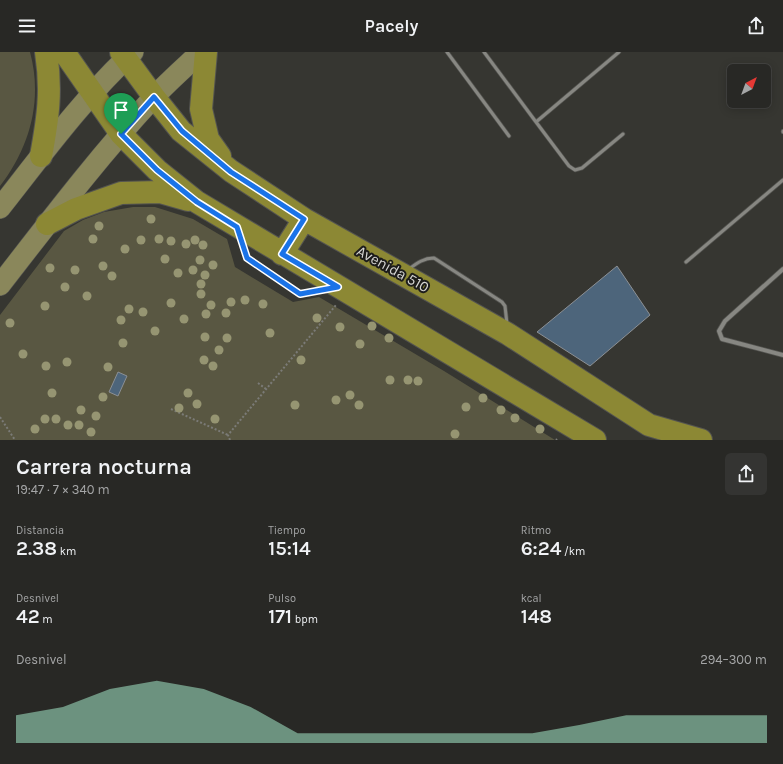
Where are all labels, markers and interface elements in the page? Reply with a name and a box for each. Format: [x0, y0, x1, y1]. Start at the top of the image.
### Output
icon: menu [16, 15, 38, 37]
text: Pacely [365, 15, 418, 37]
icon: share [745, 15, 767, 37]
north arrow [727, 64, 771, 108]
map controls [727, 64, 771, 108]
pin [104, 93, 138, 134]
icon: arrive [110, 99, 132, 121]
street label: Avenida 510 [354, 242, 432, 296]
button: share [725, 453, 767, 495]
text: Carrera nocturna [16, 454, 192, 480]
text: 19:47 · 7 × 340 m [16, 482, 110, 497]
text: Distancia [16, 524, 64, 537]
text: Tiempo [268, 524, 306, 537]
text: Ritmo [521, 524, 551, 537]
text: 2.38 [16, 537, 57, 560]
text: 15:14 [268, 537, 311, 560]
text: 6:24 [521, 537, 561, 560]
text: km [57, 545, 76, 558]
text: /km [561, 545, 585, 558]
text: Desnivel [16, 592, 59, 605]
text: Pulso [268, 592, 296, 605]
text: kcal [521, 592, 542, 605]
text: 42 [16, 605, 40, 628]
text: 171 [268, 605, 292, 628]
text: 148 [521, 605, 552, 628]
text: m [40, 613, 53, 626]
text: bpm [292, 613, 318, 626]
text: Desnivel [16, 652, 67, 667]
text: 294–300 m [700, 652, 767, 667]

